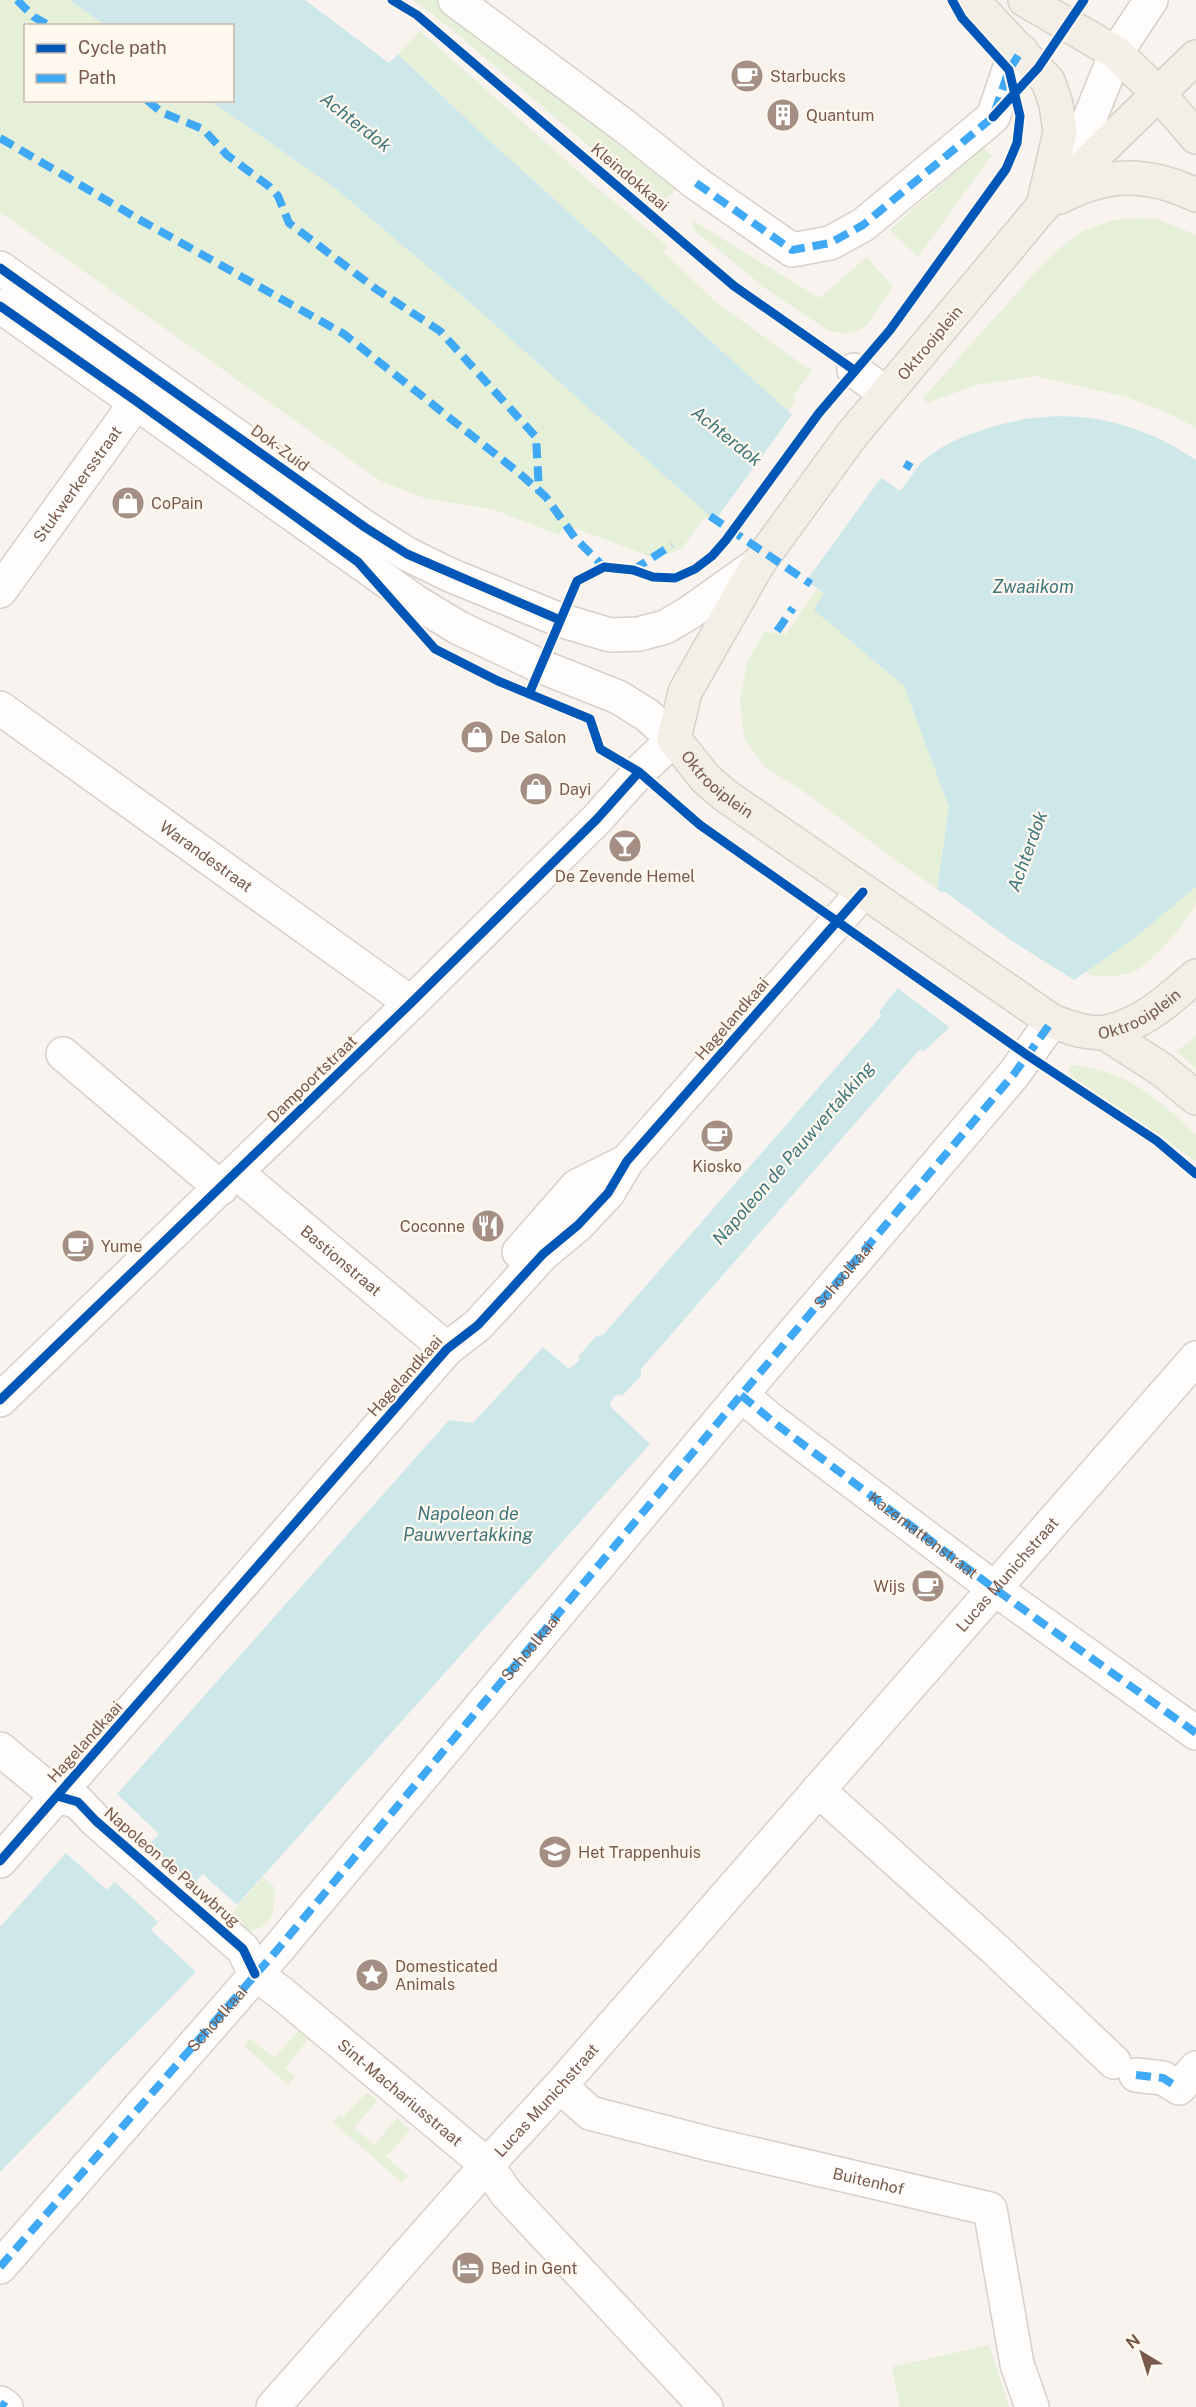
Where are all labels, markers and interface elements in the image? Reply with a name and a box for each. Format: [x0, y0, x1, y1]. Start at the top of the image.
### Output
legend [24, 24, 234, 102]
text: Cycle path [78, 37, 167, 58]
cafe icon: Starbucks [729, 58, 765, 94]
text: Path [78, 67, 116, 88]
place label: Starbucks [770, 67, 846, 86]
water label: Achterdok [316, 88, 396, 156]
building icon: Quantum [765, 97, 801, 133]
place label: Quantum [806, 106, 874, 125]
street label: Kleindokkaai [587, 139, 673, 215]
street label: Oktrooiplein [893, 302, 967, 384]
water label: Achterdok [688, 401, 766, 471]
street label: Dok-Zuid [247, 421, 313, 475]
street label: Stukwerkersstraat [29, 422, 125, 546]
shop icon: CoPain [110, 485, 146, 521]
place label: CoPain [151, 494, 203, 513]
water label: Zwaaikom [992, 576, 1074, 597]
shop icon: De Salon [459, 719, 495, 755]
place label: De Salon [500, 728, 566, 747]
street label: Oktrooiplein [677, 747, 757, 822]
shop icon: Dayi [518, 771, 554, 807]
place label: Dayi [559, 780, 591, 799]
water label: Achterdok [1003, 808, 1051, 894]
street label: Warandestraat [156, 816, 256, 896]
bar icon: De Zevende Hemel [607, 828, 643, 864]
place label: De Zevende Hemel [555, 867, 695, 886]
street label: Hagelandkaai [691, 974, 773, 1064]
street label: Oktrooiplein [1097, 985, 1184, 1042]
street label: Dampoortstraat [263, 1031, 361, 1127]
water label: Napoleon de Pauwvertakking [708, 1057, 878, 1249]
cafe icon: Kiosko [699, 1118, 735, 1154]
place label: Kiosko [692, 1157, 742, 1176]
restaurant icon: Coconne [470, 1208, 506, 1244]
place label: Coconne [400, 1217, 465, 1236]
street label: Bastionstraat [297, 1221, 385, 1300]
cafe icon: Yume [60, 1228, 96, 1264]
place label: Yume [101, 1237, 142, 1256]
street label: Schoolkaai [809, 1238, 877, 1312]
street label: Hagelandkaai [364, 1331, 446, 1421]
street label: Kazemattenstraat [865, 1488, 982, 1582]
water label: Napoleon de Pauwvertakking [403, 1503, 533, 1545]
street label: Lucas Munichstraat [952, 1513, 1062, 1636]
cafe icon: Wijs [910, 1568, 946, 1604]
place label: Wijs [873, 1577, 905, 1596]
street label: Schoolkaai [497, 1609, 564, 1684]
street label: Hagelandkaai [44, 1697, 126, 1787]
street label: Napoleon de Pauwbrug [100, 1803, 244, 1931]
school or university icon: Het Trappenhuis [537, 1834, 573, 1870]
place label: Het Trappenhuis [578, 1843, 701, 1862]
place icon: Domesticated Animals [354, 1957, 390, 1993]
place label: Domesticated Animals [395, 1957, 498, 1994]
street label: Schoolkaai [183, 1981, 251, 2056]
street label: Sint-Machariusstraat [334, 2035, 466, 2150]
street label: Lucas Munichstraat [490, 2039, 602, 2161]
street label: Buitenhof [831, 2163, 906, 2198]
hotel icon: Bed in Gent [450, 2250, 486, 2286]
place label: Bed in Gent [491, 2259, 577, 2278]
north arrow [1112, 2323, 1172, 2383]
text: N [1122, 2330, 1144, 2353]

